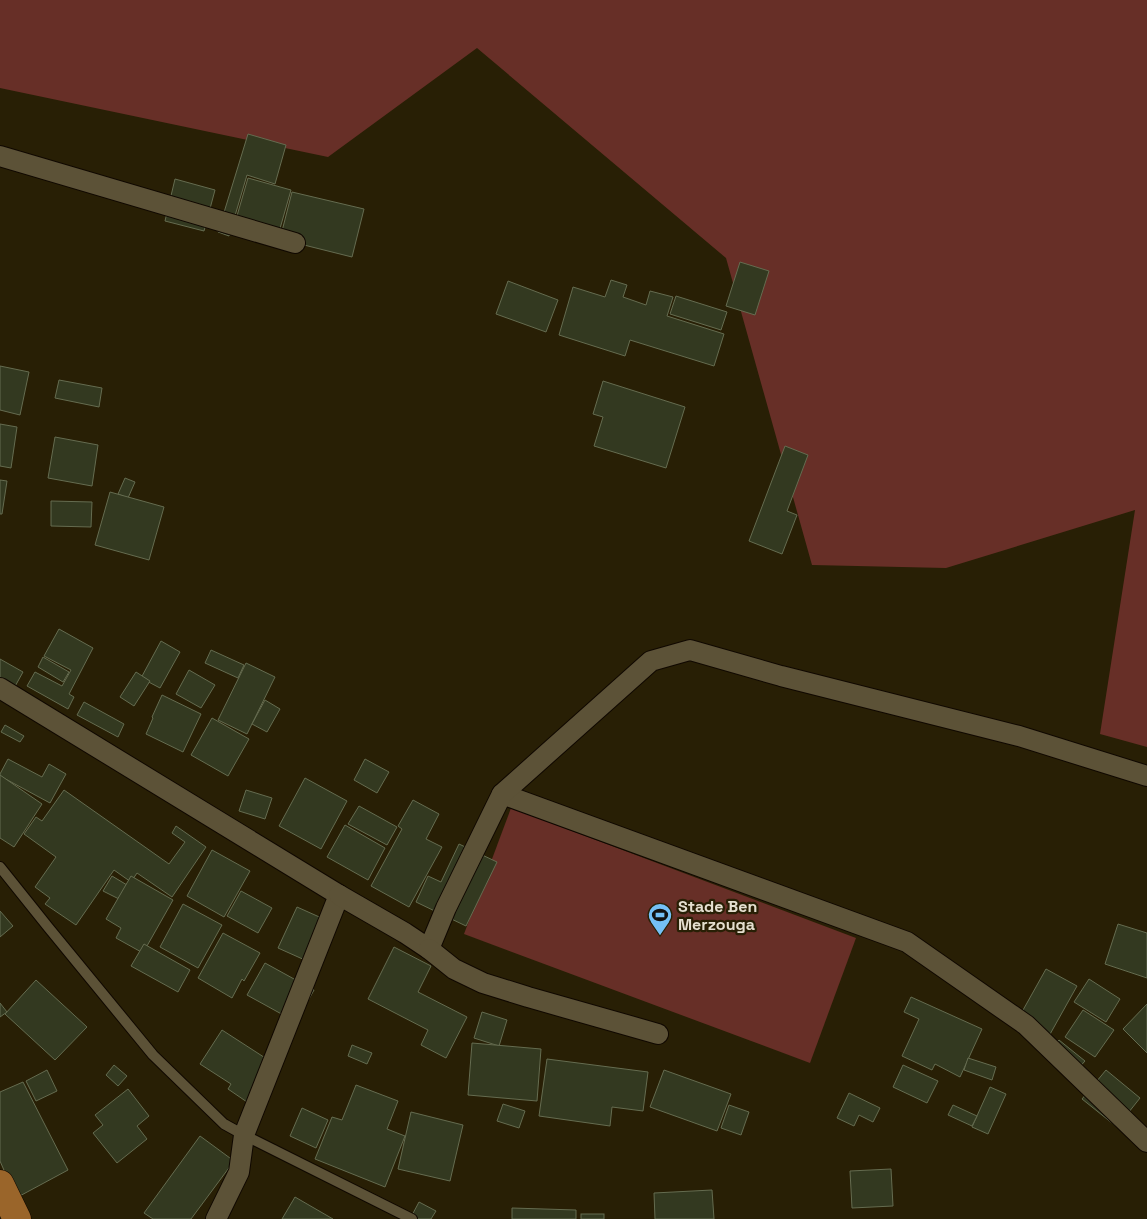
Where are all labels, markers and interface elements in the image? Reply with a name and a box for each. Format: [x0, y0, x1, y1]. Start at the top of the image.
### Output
place label: Stade Ben Merzouga [678, 896, 757, 935]
sports icon: Stade Ben Merzouga [647, 902, 673, 936]

